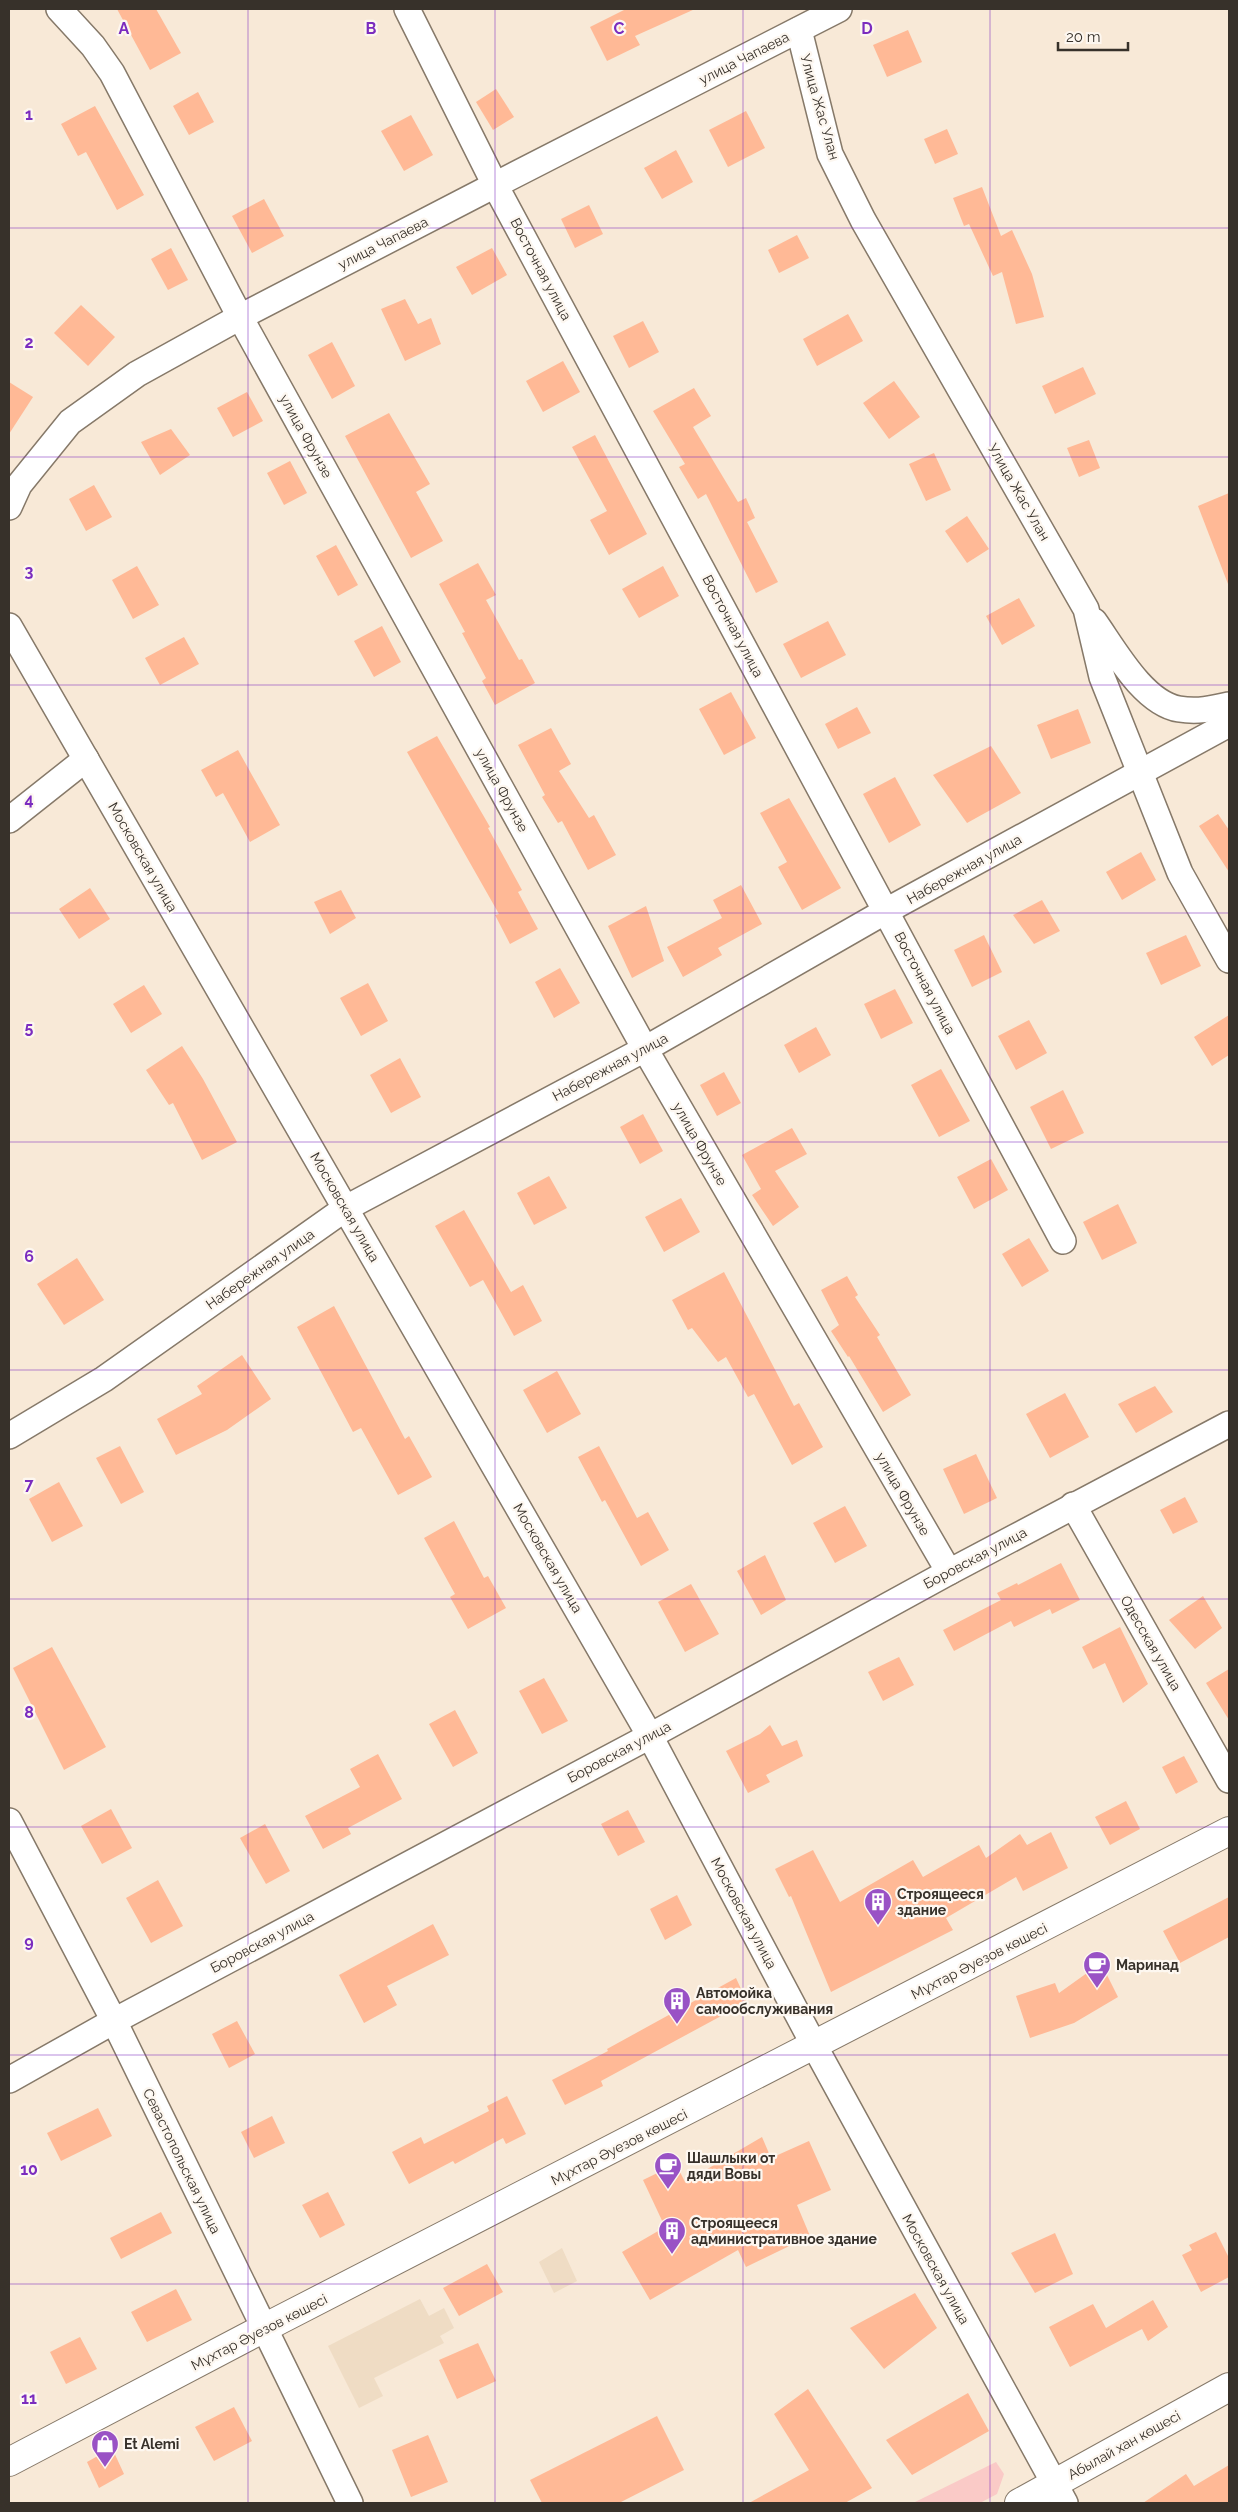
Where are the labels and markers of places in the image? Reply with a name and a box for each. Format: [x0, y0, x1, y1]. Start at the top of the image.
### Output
place label: Строящееся здание [897, 1886, 984, 1918]
building icon: Строящееся здание [863, 1887, 893, 1926]
cafe icon: Маринад [1082, 1950, 1112, 1989]
place label: Маринад [1116, 1957, 1179, 1973]
place label: Автомойка самообслуживания [696, 1985, 833, 2017]
building icon: Автомойка самообслуживания [662, 1986, 692, 2025]
place label: Шашлыки от дяди Вовы [687, 2150, 775, 2182]
cafe icon: Шашлыки от дяди Вовы [653, 2151, 683, 2190]
place label: Строящееся административное здание [691, 2215, 877, 2247]
building icon: Строящееся административное здание [657, 2216, 687, 2255]
shop icon: Et Alemi [90, 2429, 120, 2468]
place label: Et Alemi [124, 2436, 179, 2452]

